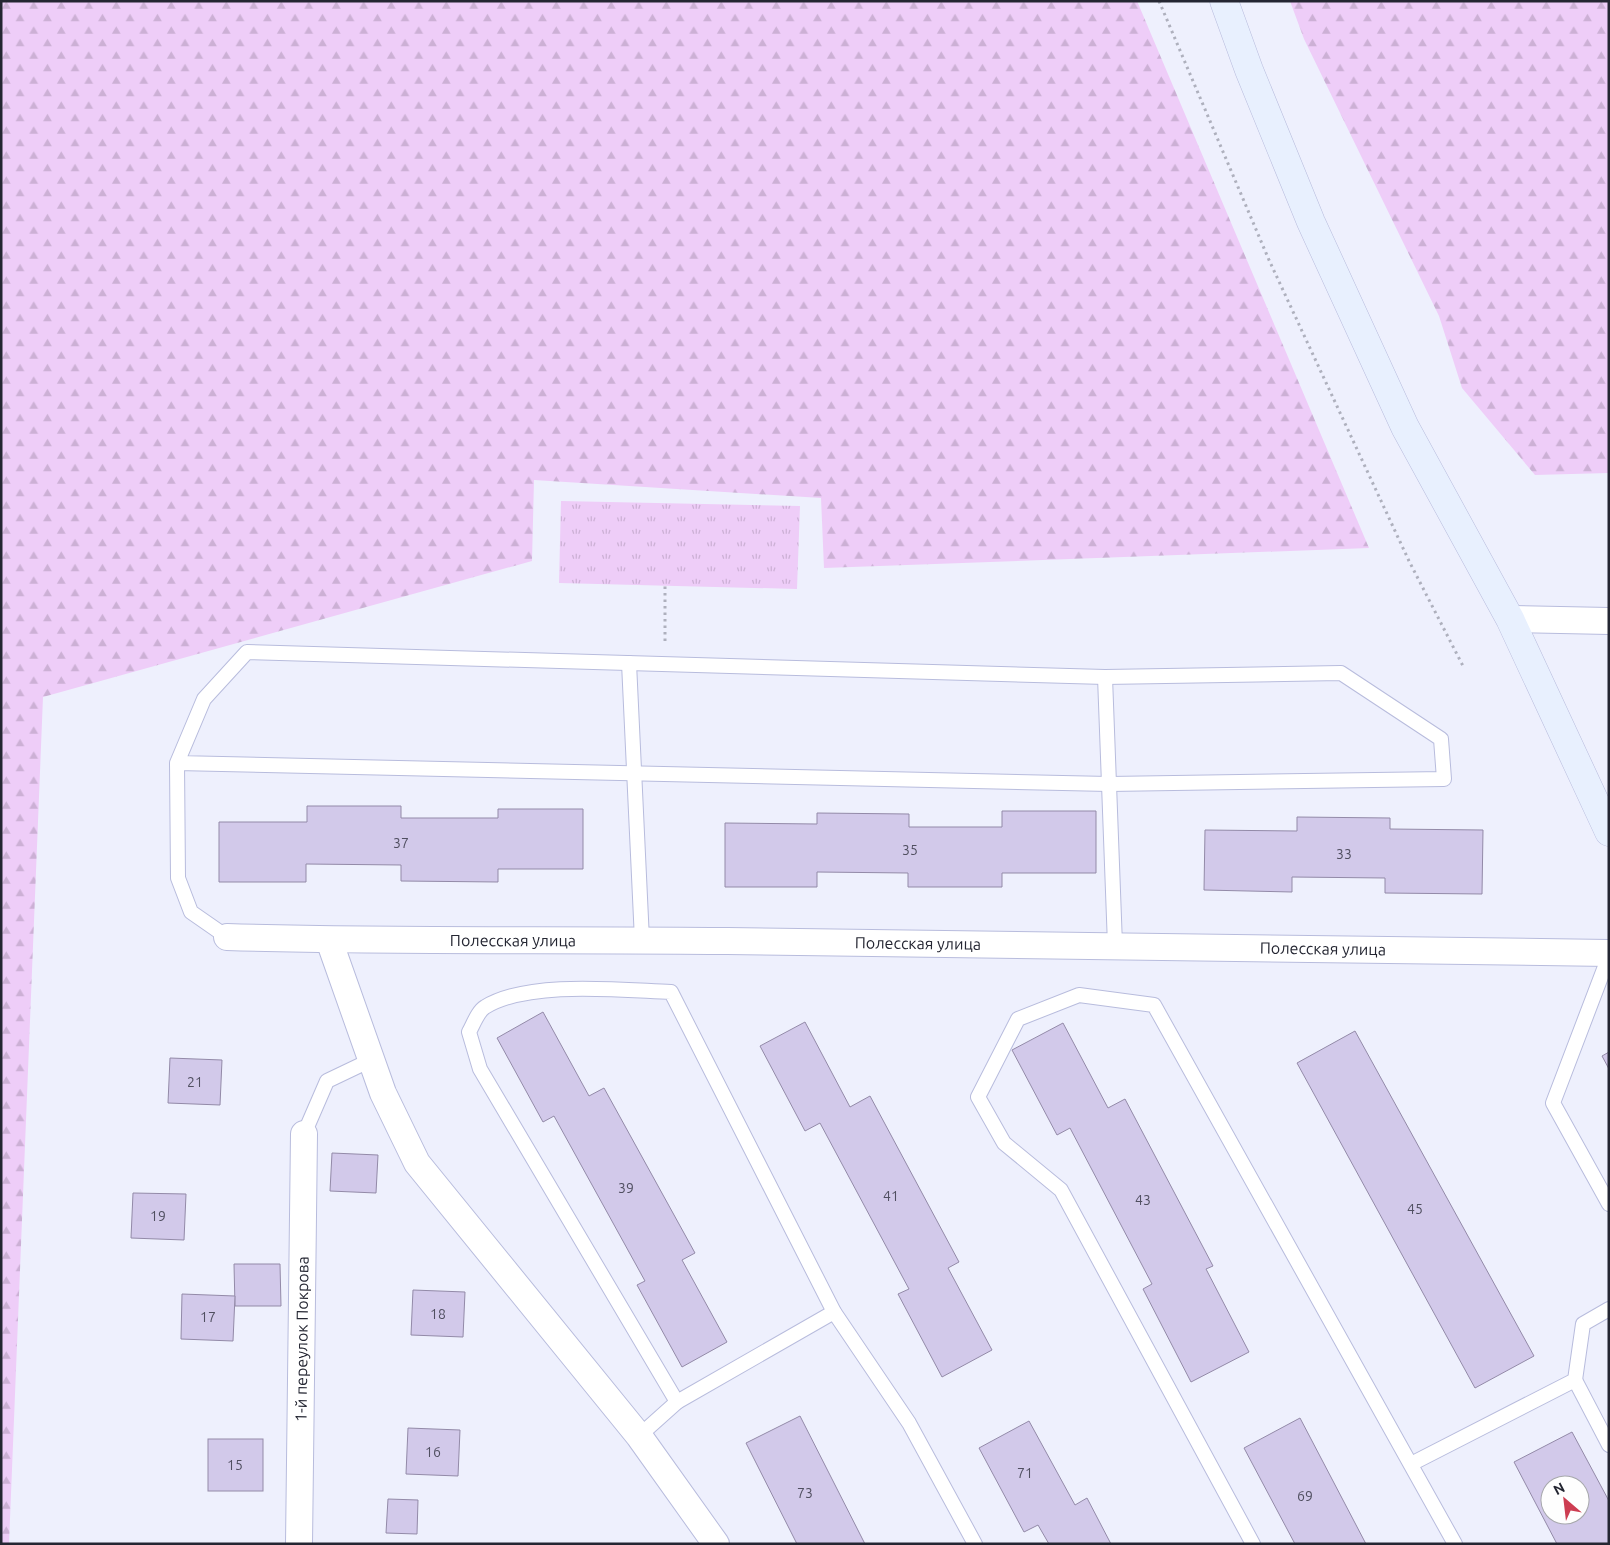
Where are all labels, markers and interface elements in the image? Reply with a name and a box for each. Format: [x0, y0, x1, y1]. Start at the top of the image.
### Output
house number: 37 [393, 835, 409, 851]
house number: 35 [902, 842, 918, 858]
house number: 33 [1336, 846, 1352, 862]
street label: Полесская улица [450, 931, 576, 949]
street label: Полесская улица [855, 933, 981, 953]
street label: Полесская улица [1260, 939, 1386, 958]
house number: 21 [187, 1074, 203, 1090]
house number: 39 [618, 1180, 634, 1196]
house number: 41 [883, 1188, 899, 1204]
house number: 43 [1135, 1192, 1151, 1208]
house number: 45 [1407, 1201, 1423, 1217]
house number: 19 [150, 1208, 166, 1224]
street label: 1-й переулок Покрова [291, 1256, 312, 1422]
house number: 18 [430, 1306, 446, 1322]
house number: 17 [200, 1309, 216, 1325]
house number: 16 [425, 1444, 441, 1460]
house number: 15 [227, 1457, 243, 1473]
house number: 71 [1017, 1465, 1033, 1481]
north arrow [1540, 1475, 1590, 1525]
text: N [1551, 1479, 1567, 1498]
house number: 73 [797, 1485, 813, 1501]
house number: 69 [1297, 1488, 1313, 1504]

